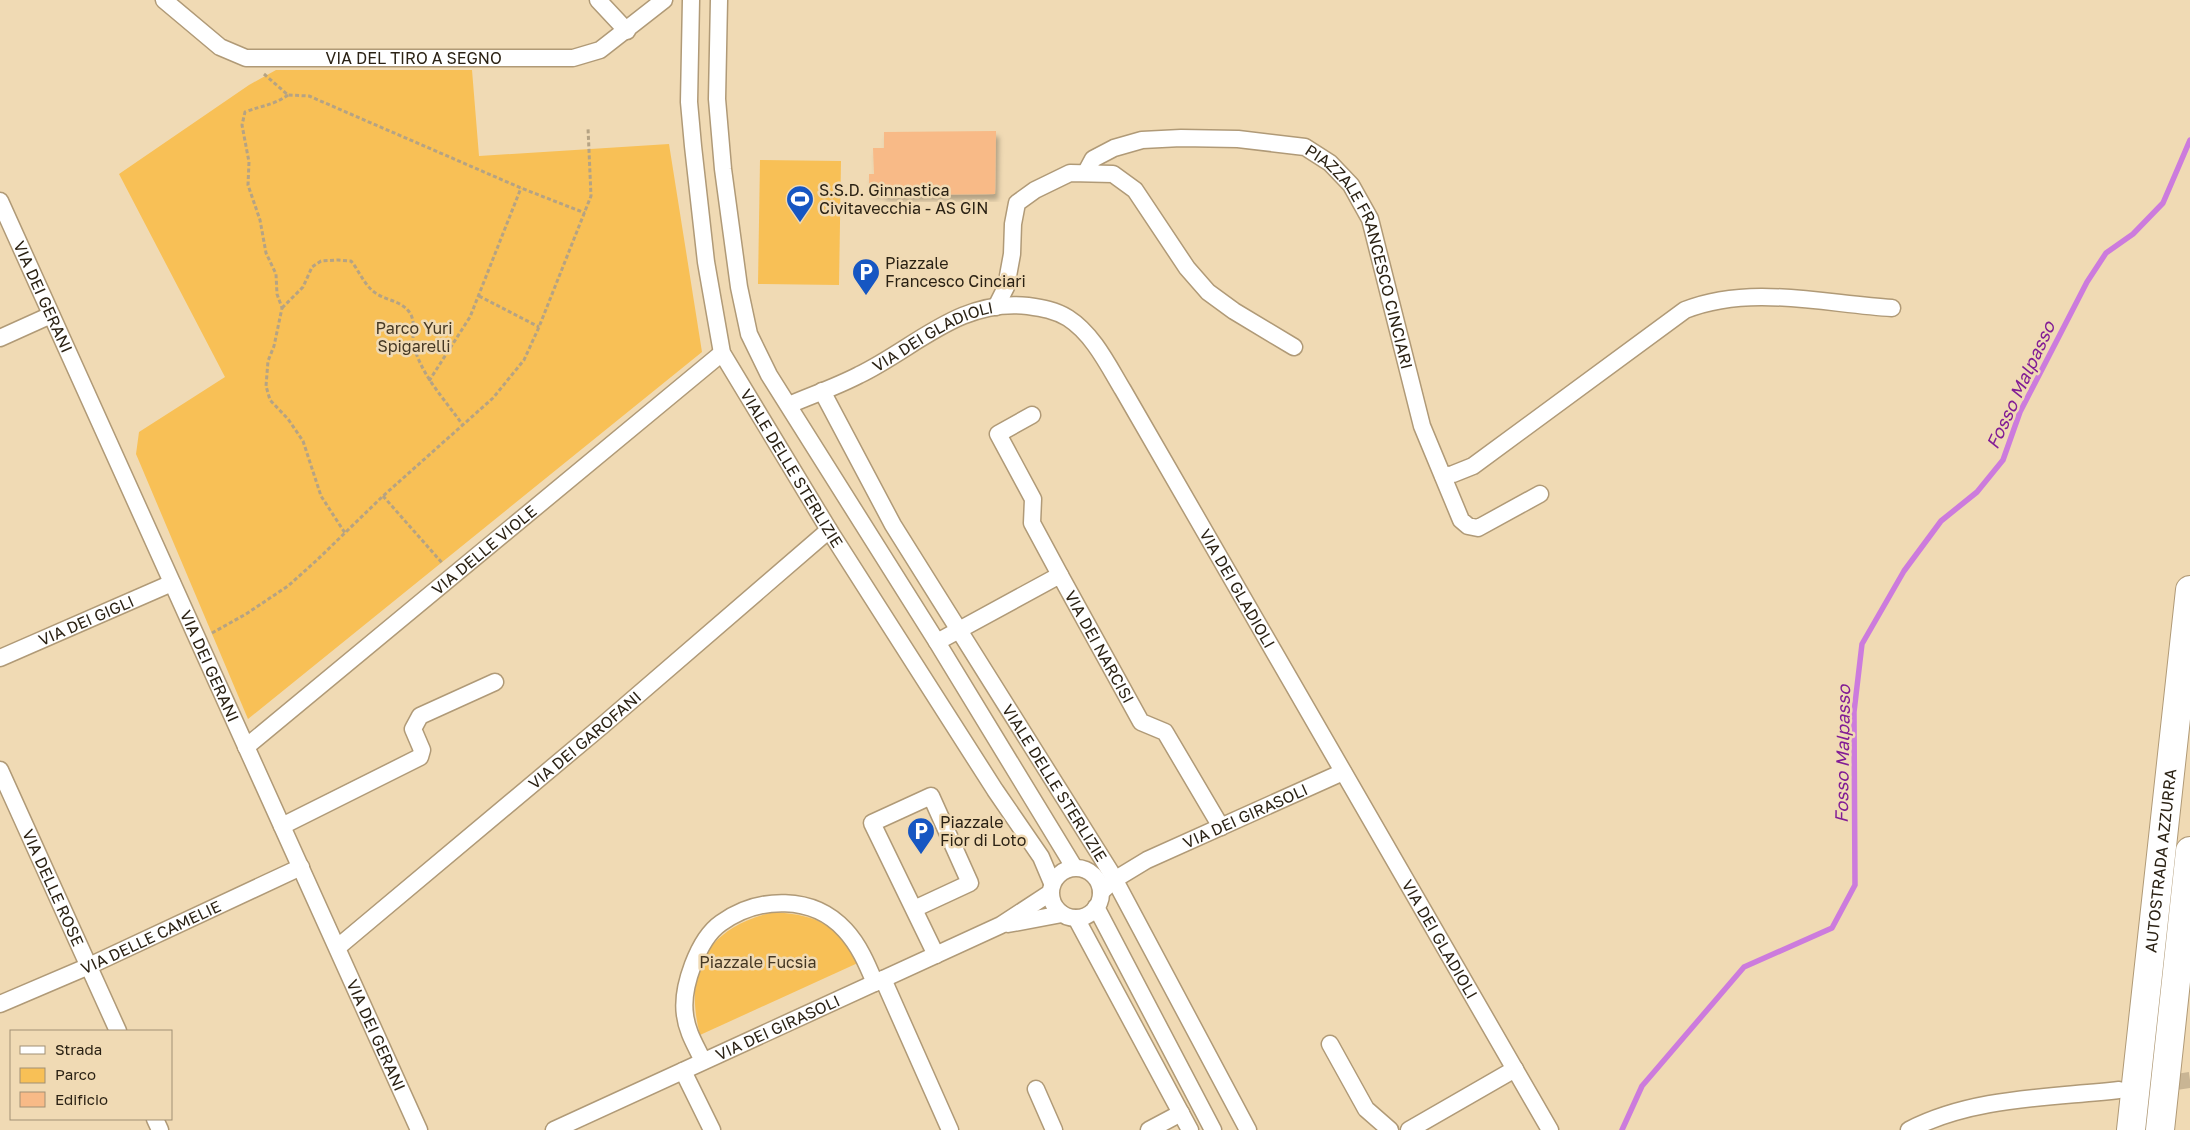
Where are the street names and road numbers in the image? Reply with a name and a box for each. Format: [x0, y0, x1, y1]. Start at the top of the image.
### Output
street label: VIA DEL TIRO A SEGNO [326, 48, 502, 68]
street label: PIAZZALE FRANCESCO CINCIARI [1302, 140, 1417, 371]
street label: VIA DEI GERANI [9, 238, 77, 356]
street label: VIA DEI GLADIOLI [869, 297, 995, 376]
street label: VIALE DELLE STERLIZIE [736, 385, 847, 551]
street label: VIA DELLE VIOLE [428, 501, 540, 599]
street label: VIA DEI GLADIOLI [1195, 525, 1280, 652]
street label: VIA DEI NARCISI [1060, 587, 1139, 707]
street label: VIA DEI GIGLI [35, 591, 137, 650]
street label: VIA DEI GERANI [176, 607, 244, 725]
street label: VIA DEI GAROFANI [524, 687, 645, 793]
street label: VIALE DELLE STERLIZIE [998, 701, 1111, 865]
street label: AUTOSTRADA AZZURRA [2140, 767, 2180, 954]
street label: VIA DEI GIRASOLI [1180, 779, 1311, 853]
street label: VIA DELLE ROSE [18, 826, 88, 949]
street label: VIA DEI GLADIOLI [1398, 876, 1482, 1002]
street label: VIA DELLE CAMELIE [78, 896, 224, 978]
street label: VIA DEI GERANI [342, 976, 410, 1094]
street label: VIA DEI GIRASOLI [712, 990, 843, 1065]

